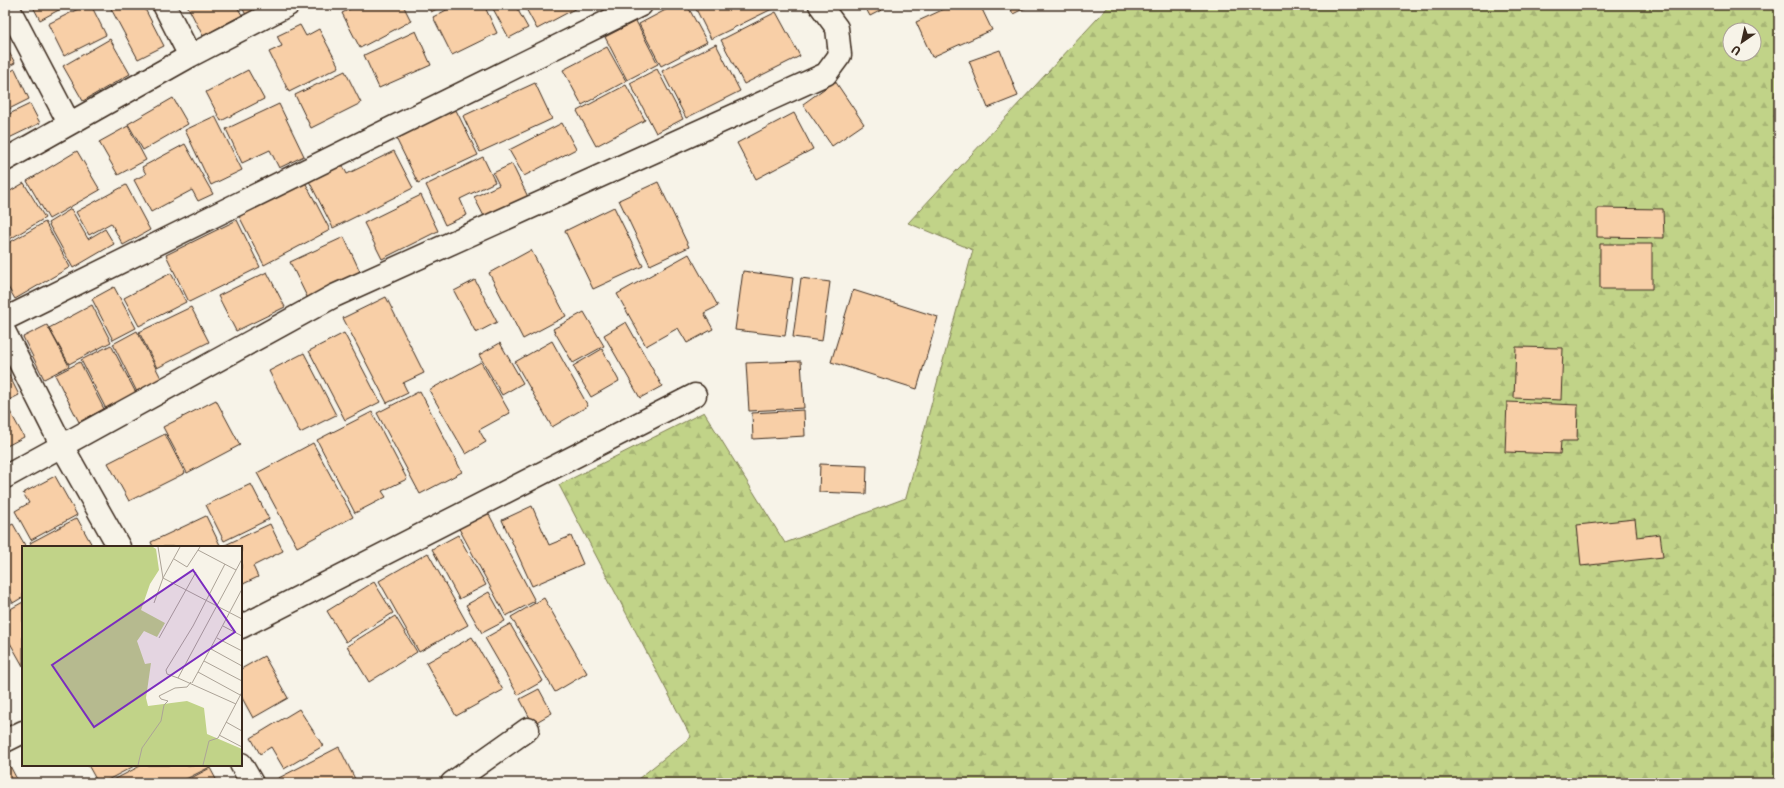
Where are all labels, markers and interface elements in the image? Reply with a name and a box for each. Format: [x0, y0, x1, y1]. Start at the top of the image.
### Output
north arrow [1722, 22, 1762, 62]
text: U [1728, 41, 1744, 60]
inset map [22, 546, 242, 766]

